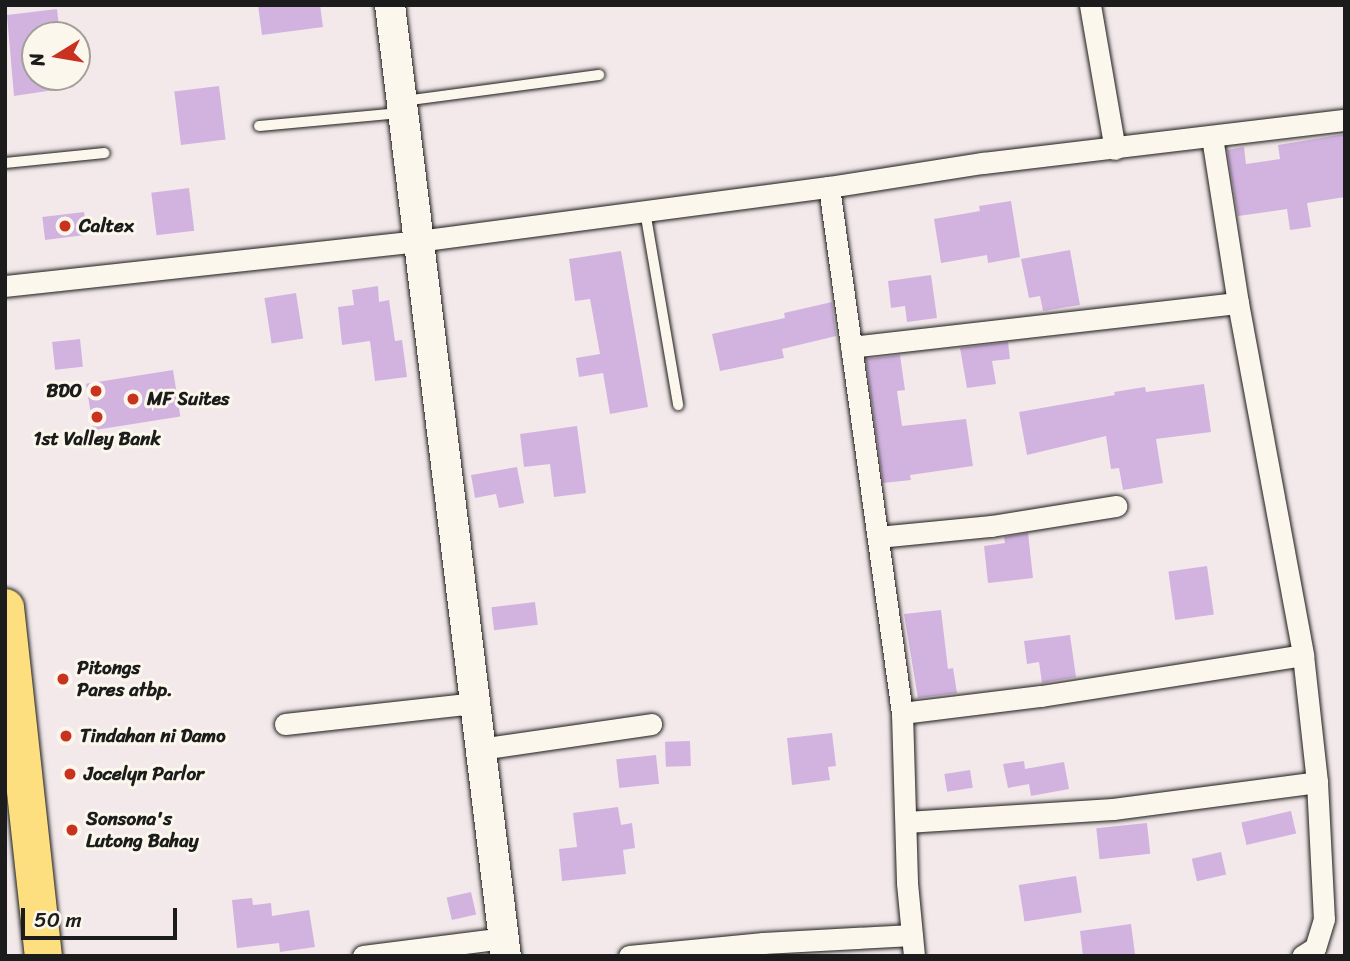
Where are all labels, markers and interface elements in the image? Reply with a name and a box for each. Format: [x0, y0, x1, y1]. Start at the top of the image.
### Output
north arrow [21, 21, 91, 91]
text: N [19, 50, 54, 69]
place label: Caltex [79, 215, 134, 237]
marker: Caltex [57, 218, 73, 234]
place label: BDO [46, 380, 82, 402]
marker: BDO [88, 383, 104, 399]
place label: MF Suites [147, 388, 231, 410]
marker: MF Suites [125, 391, 141, 407]
marker: 1st Valley Bank [89, 409, 105, 425]
place label: 1st Valley Bank [34, 428, 160, 450]
place label: Pitongs Pares atbp. [77, 657, 173, 701]
marker: Pitongs Pares atbp. [55, 671, 71, 687]
place label: Tindahan ni Damo [80, 725, 226, 747]
marker: Tindahan ni Damo [58, 728, 74, 744]
place label: Jocelyn Parlor [84, 763, 204, 785]
marker: Jocelyn Parlor [62, 766, 78, 782]
place label: Sonsona's Lutong Bahay [86, 808, 199, 852]
marker: Sonsona's Lutong Bahay [64, 822, 80, 838]
scale bar [24, 894, 180, 938]
text: 50 m [34, 901, 82, 939]

